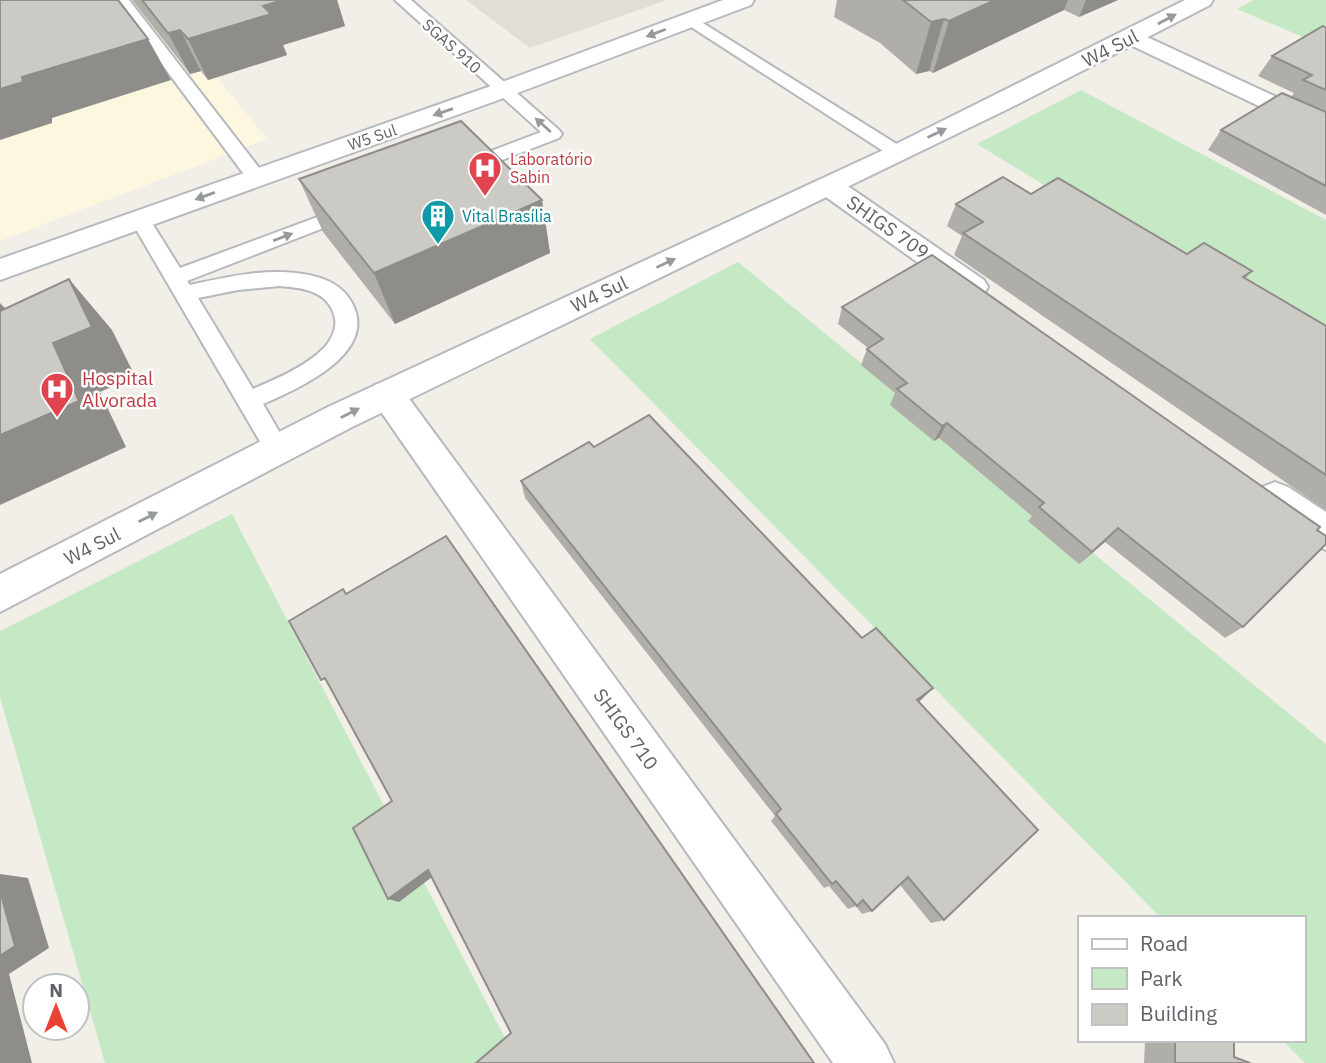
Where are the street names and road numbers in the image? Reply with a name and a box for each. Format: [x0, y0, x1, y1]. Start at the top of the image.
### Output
street label: SGAS 910 [418, 14, 486, 78]
street label: W4 Sul [1078, 24, 1142, 72]
street label: W5 Sul [345, 119, 399, 155]
street label: SHIGS 709 [842, 190, 934, 264]
street label: W4 Sul [567, 270, 631, 318]
street label: W4 Sul [60, 522, 124, 570]
street label: SHIGS 710 [588, 684, 664, 774]

